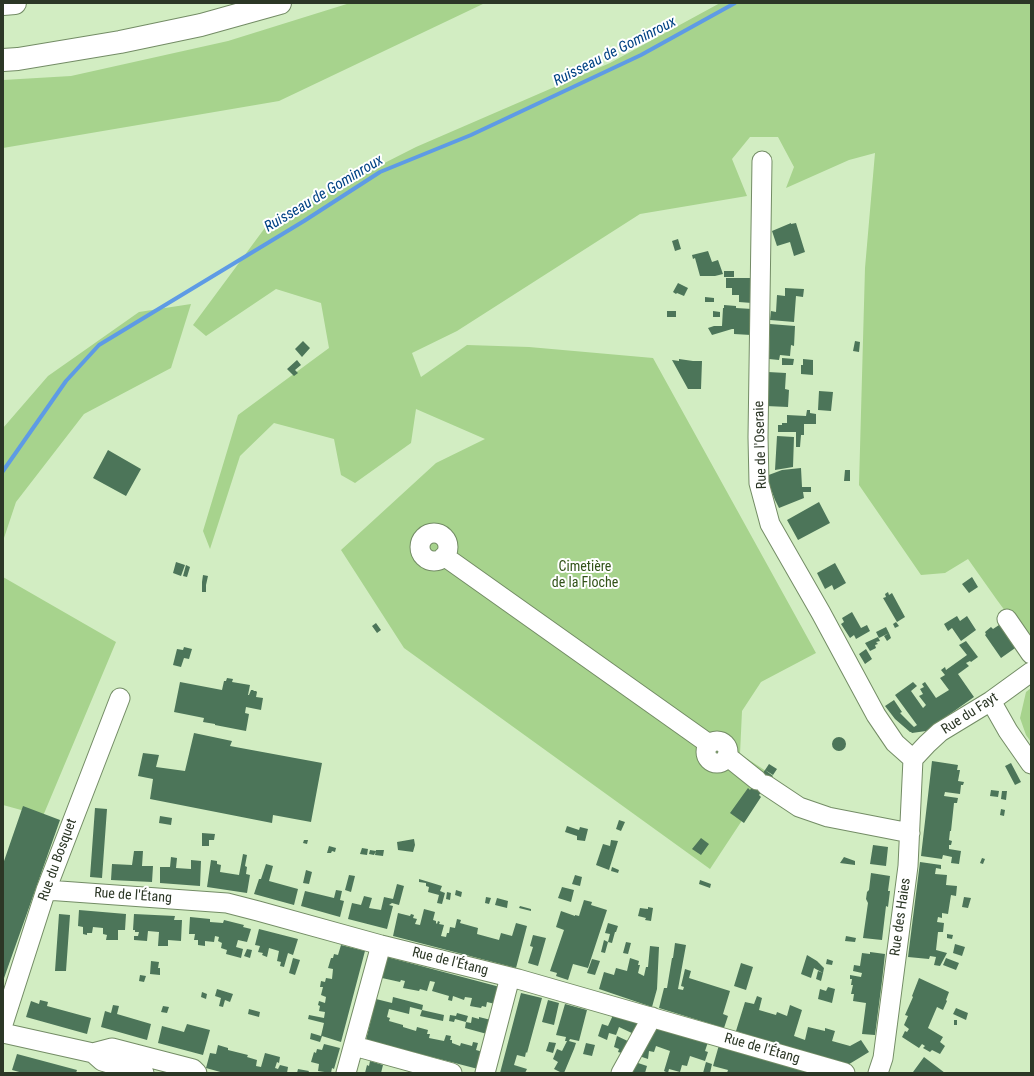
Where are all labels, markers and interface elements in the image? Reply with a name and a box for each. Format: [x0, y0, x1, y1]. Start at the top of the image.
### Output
water label: Ruisseau de Gominroux [551, 13, 679, 91]
water label: Ruisseau de Gominroux [261, 151, 387, 237]
street label: Rue de l'Oseraie [751, 401, 771, 489]
park label: Cimetière de la Floche [552, 559, 618, 592]
street label: Rue du Fayt [939, 690, 1001, 738]
street label: Rue du Bosquet [35, 817, 81, 903]
street label: Rue des Haies [887, 877, 915, 957]
street label: Rue de l'Étang [94, 885, 172, 907]
street label: Rue de l'Étang [410, 944, 490, 980]
street label: Rue de l'Étang [722, 1030, 802, 1068]

